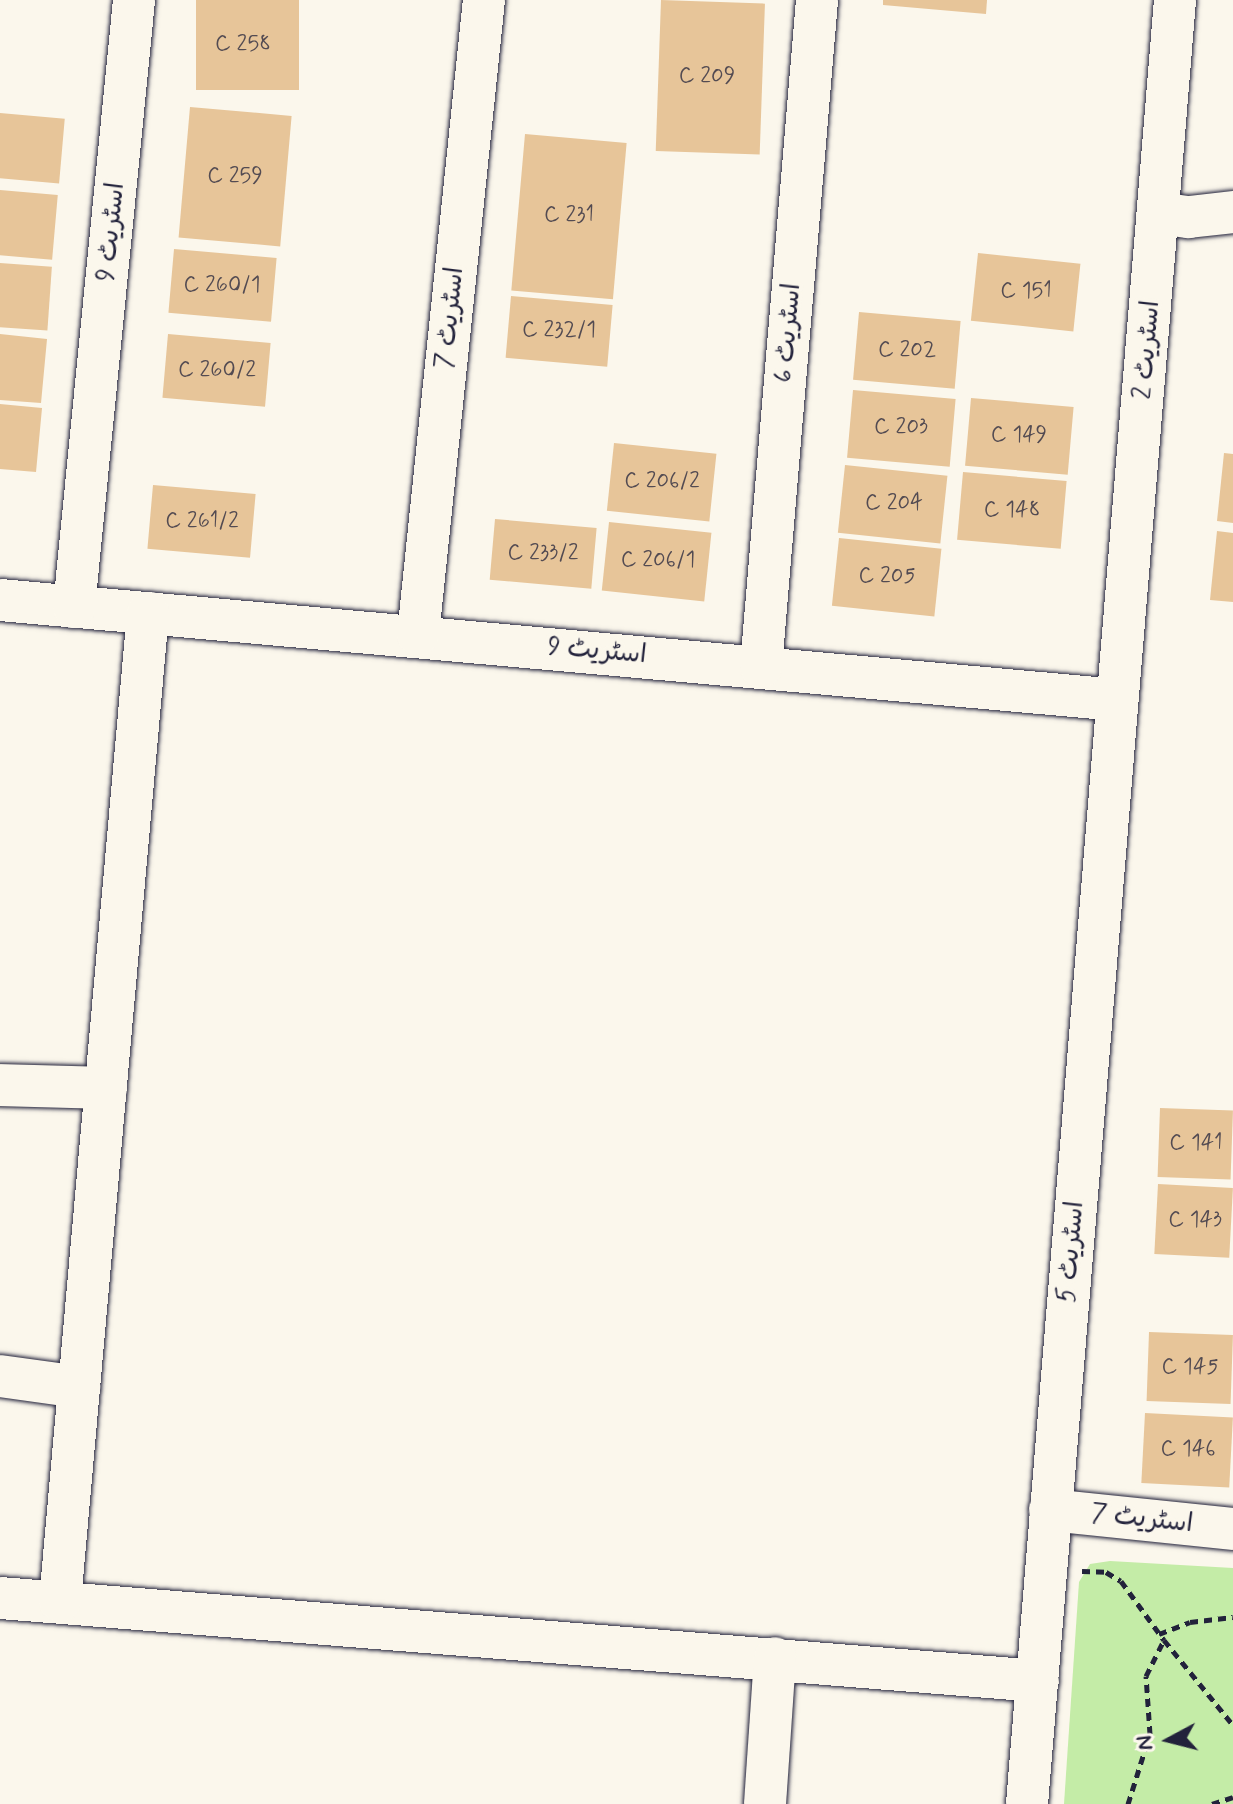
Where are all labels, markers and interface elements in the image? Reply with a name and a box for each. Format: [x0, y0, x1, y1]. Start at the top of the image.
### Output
house number: C 258 [215, 32, 271, 58]
house number: C 209 [679, 64, 735, 90]
house number: C 259 [207, 164, 263, 190]
street label: اسٹریٹ 9 [91, 181, 133, 283]
house number: C 231 [544, 203, 594, 229]
street label: اسٹریٹ 7 [430, 266, 472, 370]
house number: C 260/1 [183, 273, 261, 299]
house number: C 151 [1000, 279, 1052, 305]
street label: اسٹریٹ 6 [769, 282, 809, 384]
street label: اسٹریٹ 2 [1128, 299, 1168, 401]
house number: C 232/1 [522, 318, 596, 344]
house number: C 202 [878, 338, 936, 364]
house number: C 260/2 [178, 358, 256, 384]
house number: C 203 [874, 415, 928, 441]
house number: C 149 [991, 423, 1047, 449]
house number: C 206/2 [624, 469, 700, 495]
house number: C 204 [865, 491, 923, 517]
house number: C 148 [984, 498, 1040, 524]
house number: C 261/2 [165, 509, 239, 535]
house number: C 233/2 [507, 541, 579, 567]
house number: C 206/1 [621, 548, 695, 574]
house number: C 205 [858, 564, 916, 590]
street label: اسٹریٹ 9 [546, 632, 648, 672]
house number: C 141 [1169, 1131, 1223, 1157]
street label: اسٹریٹ 5 [1052, 1200, 1092, 1304]
house number: C 143 [1168, 1208, 1222, 1234]
house number: C 145 [1161, 1355, 1219, 1381]
house number: C 146 [1160, 1437, 1216, 1463]
street label: اسٹریٹ 7 [1090, 1499, 1194, 1541]
north arrow [1129, 1700, 1209, 1780]
text: N [1130, 1734, 1160, 1752]

